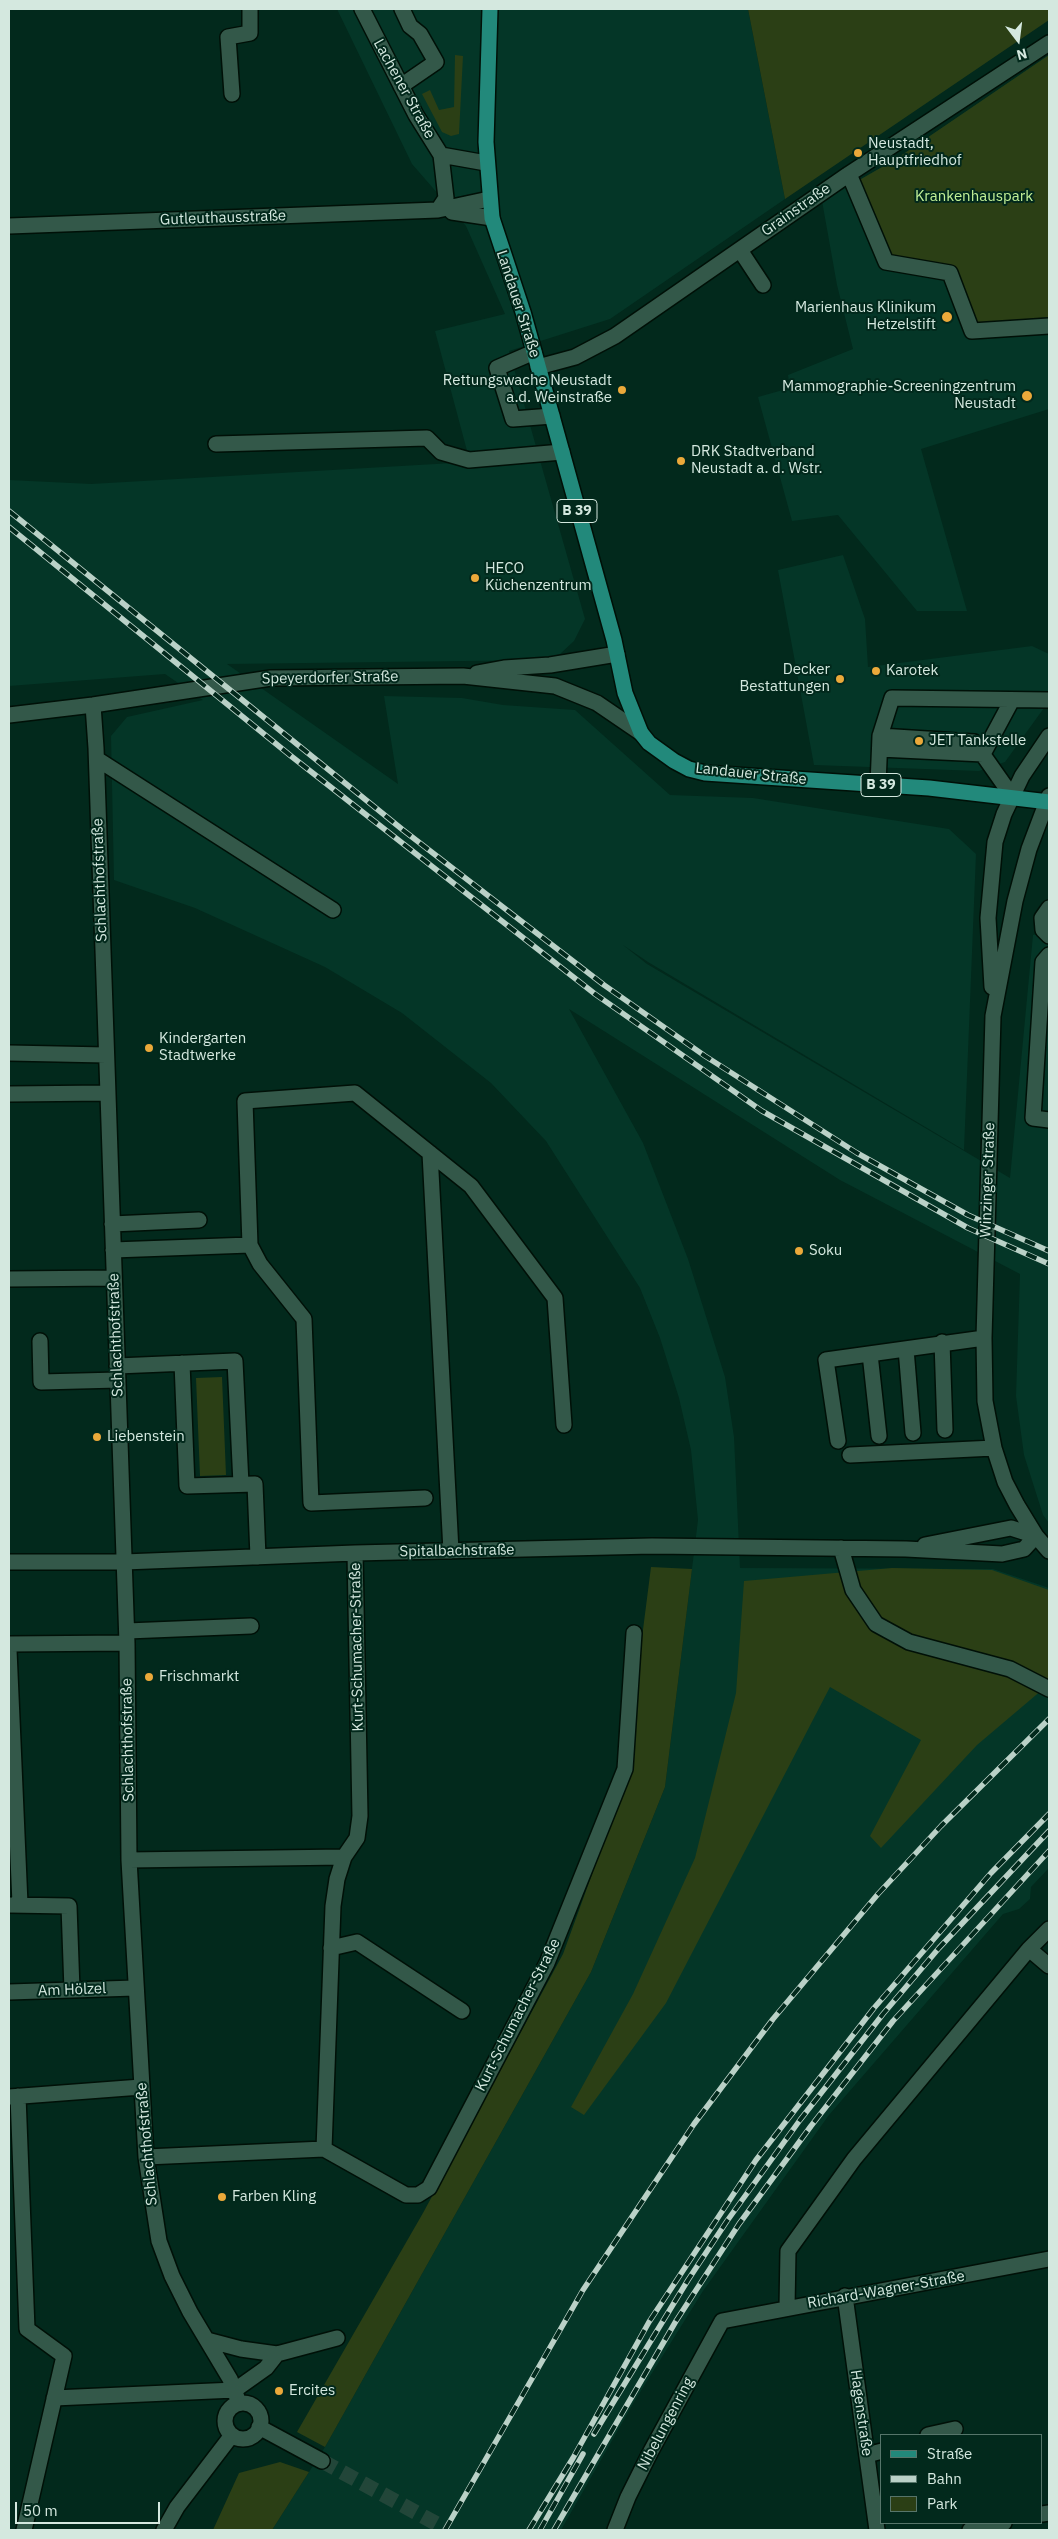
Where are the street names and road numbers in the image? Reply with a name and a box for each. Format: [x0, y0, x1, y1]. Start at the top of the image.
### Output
street label: Lachener Straße [369, 36, 439, 142]
street label: Grainstraße [758, 180, 834, 240]
street label: Gutleuthausstraße [160, 207, 286, 229]
street label: Landauer Straße [492, 248, 544, 360]
road number: B 39 [557, 500, 597, 522]
street label: Speyerdorfer Straße [262, 668, 398, 688]
street label: Landauer Straße [694, 759, 808, 789]
road number: B 39 [861, 774, 901, 796]
street label: Schlachthofstraße [89, 818, 111, 942]
street label: Winzinger Straße [977, 1122, 999, 1238]
street label: Schlachthofstraße [105, 1273, 127, 1397]
street label: Spitalbachstraße [399, 1541, 515, 1561]
street label: Kurt-Schumacher-Straße [347, 1562, 367, 1732]
street label: Schlachthofstraße [118, 1678, 138, 1802]
street label: Kurt-Schumacher-Straße [472, 1936, 564, 2094]
street label: Am Hölzel [37, 1980, 107, 2000]
street label: Schlachthofstraße [133, 2082, 161, 2206]
street label: Richard-Wagner-Straße [806, 2267, 966, 2313]
street label: Hagenstraße [846, 2369, 876, 2457]
street label: Nibelungenring [634, 2374, 698, 2474]

